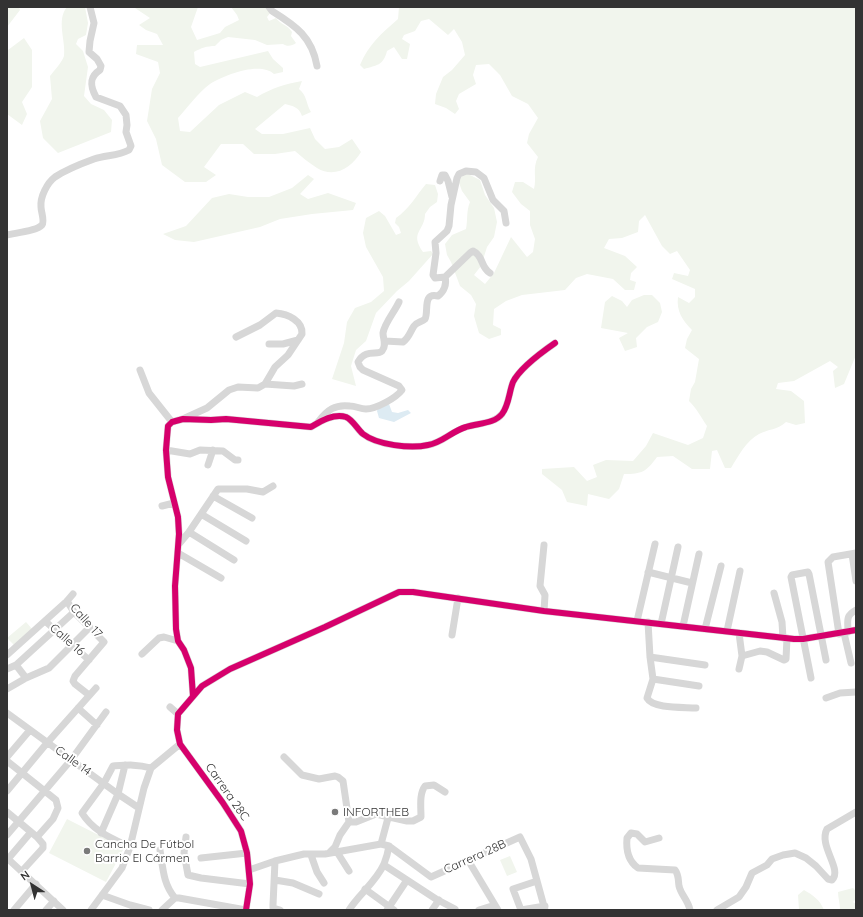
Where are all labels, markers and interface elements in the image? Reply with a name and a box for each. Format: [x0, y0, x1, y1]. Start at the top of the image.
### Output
street label: Calle 17 [67, 601, 105, 641]
street label: Calle 16 [47, 621, 87, 659]
street label: Calle 14 [52, 743, 94, 779]
street label: Carrera 28C [202, 760, 252, 824]
place label: INFORTHEB [343, 805, 409, 819]
marker: INFORTHEB [330, 807, 340, 817]
place label: Cancha De Fútbol Barrio El Cármen [95, 837, 194, 865]
street label: Carrera 28B [442, 837, 508, 877]
marker: Cancha De Fútbol Barrio El Cármen [82, 846, 92, 856]
north arrow [12, 865, 52, 905]
text: N [18, 867, 32, 883]

